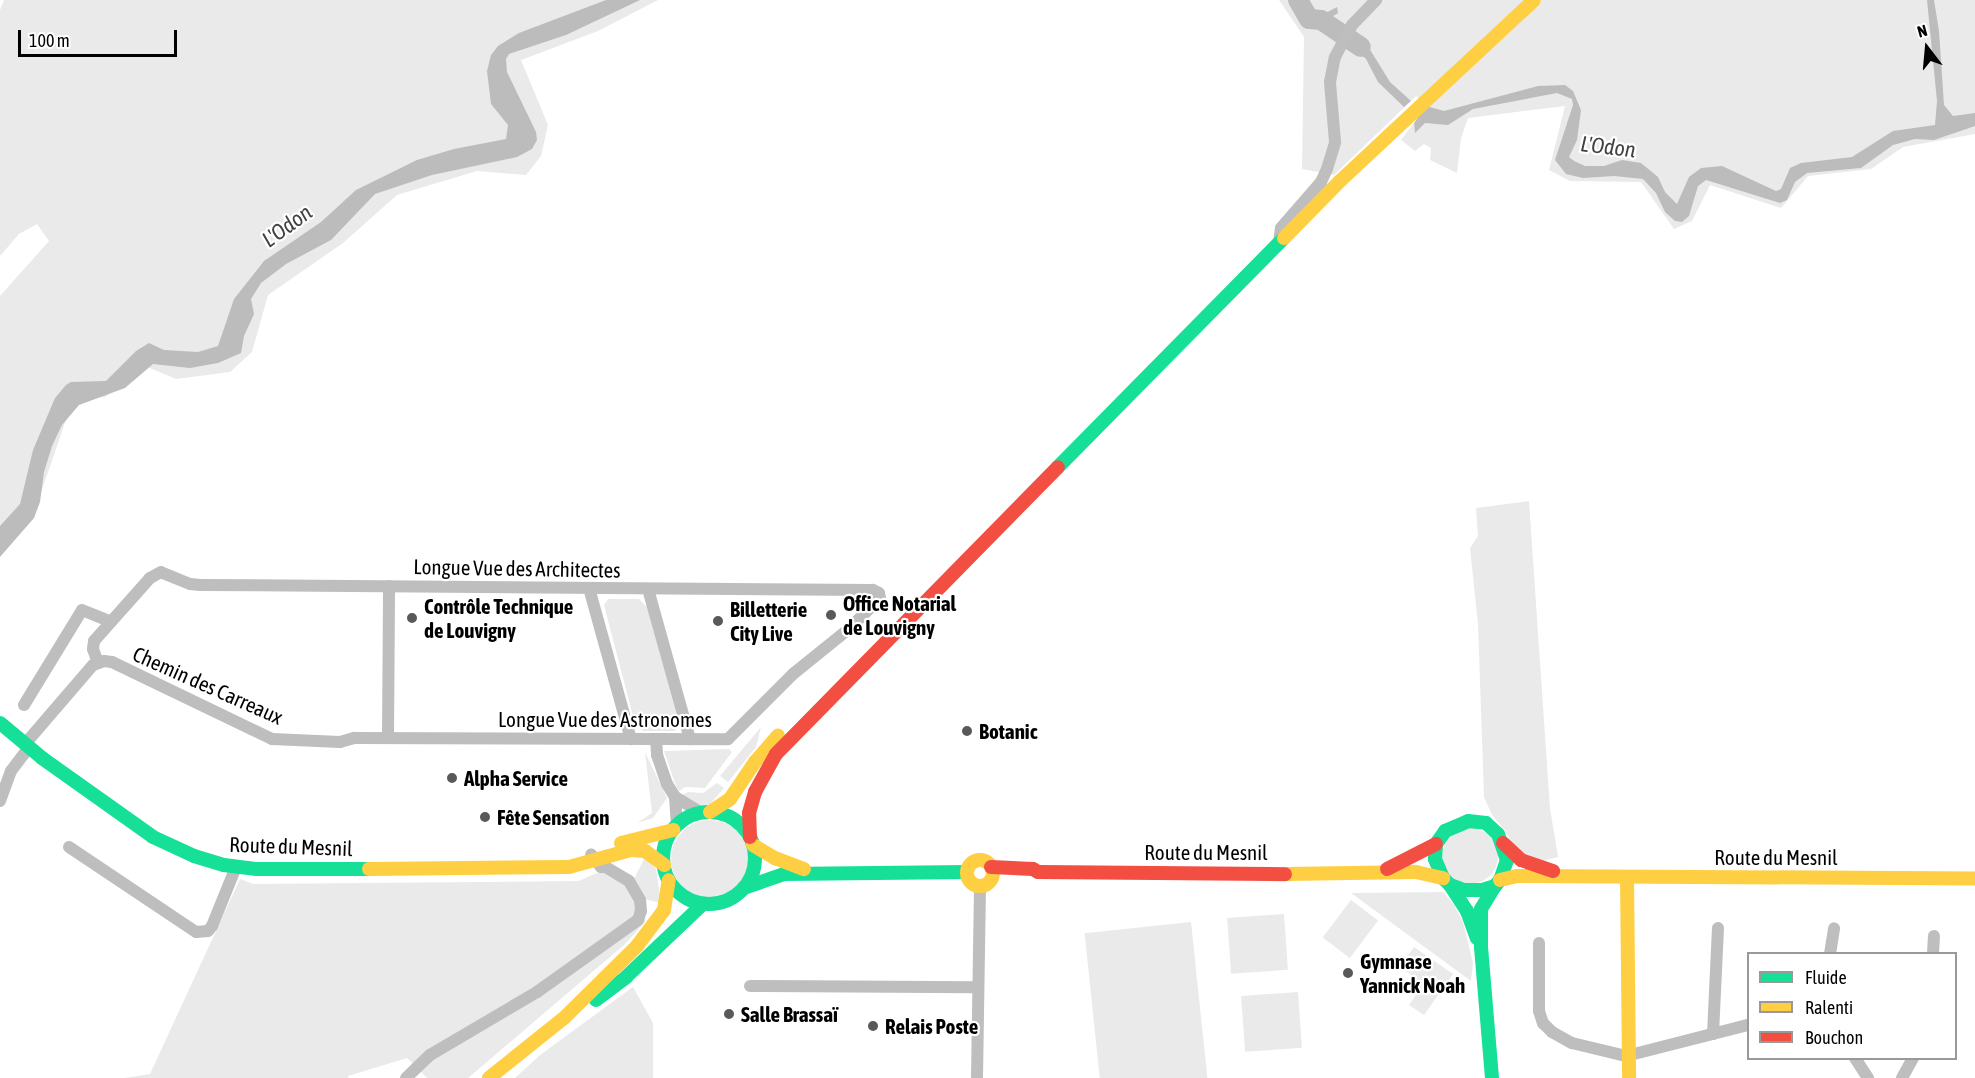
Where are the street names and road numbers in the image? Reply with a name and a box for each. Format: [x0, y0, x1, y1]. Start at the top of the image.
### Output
street label: Longue Vue des Architectes [413, 554, 621, 582]
street label: Chemin des Carreaux [129, 641, 287, 729]
street label: Longue Vue des Astronomes [498, 706, 712, 732]
street label: Route du Mesnil [229, 831, 353, 861]
street label: Route du Mesnil [1144, 839, 1268, 865]
street label: Route du Mesnil [1714, 844, 1838, 870]

